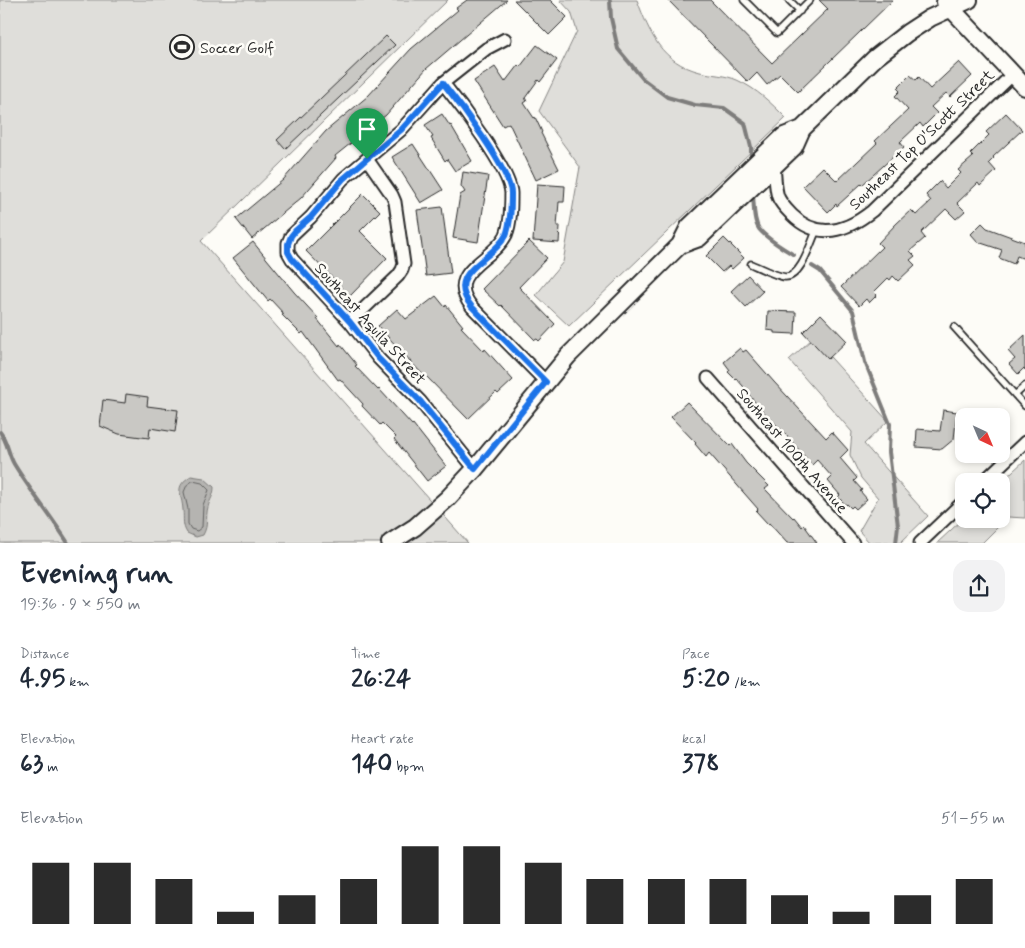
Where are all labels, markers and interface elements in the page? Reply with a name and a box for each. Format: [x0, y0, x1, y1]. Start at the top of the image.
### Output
sports icon: Soccer Golf [169, 34, 195, 60]
place label: Soccer Golf [200, 38, 274, 59]
street label: Southeast Top O'Scott Street [845, 65, 1000, 215]
pin [346, 108, 388, 159]
icon: arrive [353, 115, 381, 143]
street label: Southeast Aquila Street [309, 259, 431, 390]
street label: Southeast 100th Avenue [732, 384, 852, 518]
north arrow [955, 408, 1010, 462]
map controls [955, 408, 1010, 528]
button: locate [955, 473, 1010, 528]
text: Evening run [20, 556, 173, 593]
button: share [953, 560, 1005, 612]
text: 19:36 · 9 × 550 m [20, 594, 140, 615]
text: Distance [20, 645, 69, 663]
text: Time [351, 645, 380, 663]
text: Pace [682, 645, 710, 663]
text: 4.95 [20, 663, 65, 696]
text: 26:24 [351, 663, 411, 696]
text: 5:20 [682, 663, 730, 696]
text: km [65, 673, 90, 691]
text: /km [730, 673, 761, 691]
text: Elevation [20, 730, 75, 748]
text: Heart rate [351, 730, 414, 748]
text: kcal [682, 730, 706, 748]
text: 63 [20, 748, 43, 781]
text: 140 [351, 748, 392, 781]
text: 378 [682, 748, 719, 781]
text: m [43, 758, 58, 776]
text: bpm [392, 758, 424, 776]
text: Elevation [20, 808, 83, 829]
text: 51–55 m [941, 808, 1005, 829]

